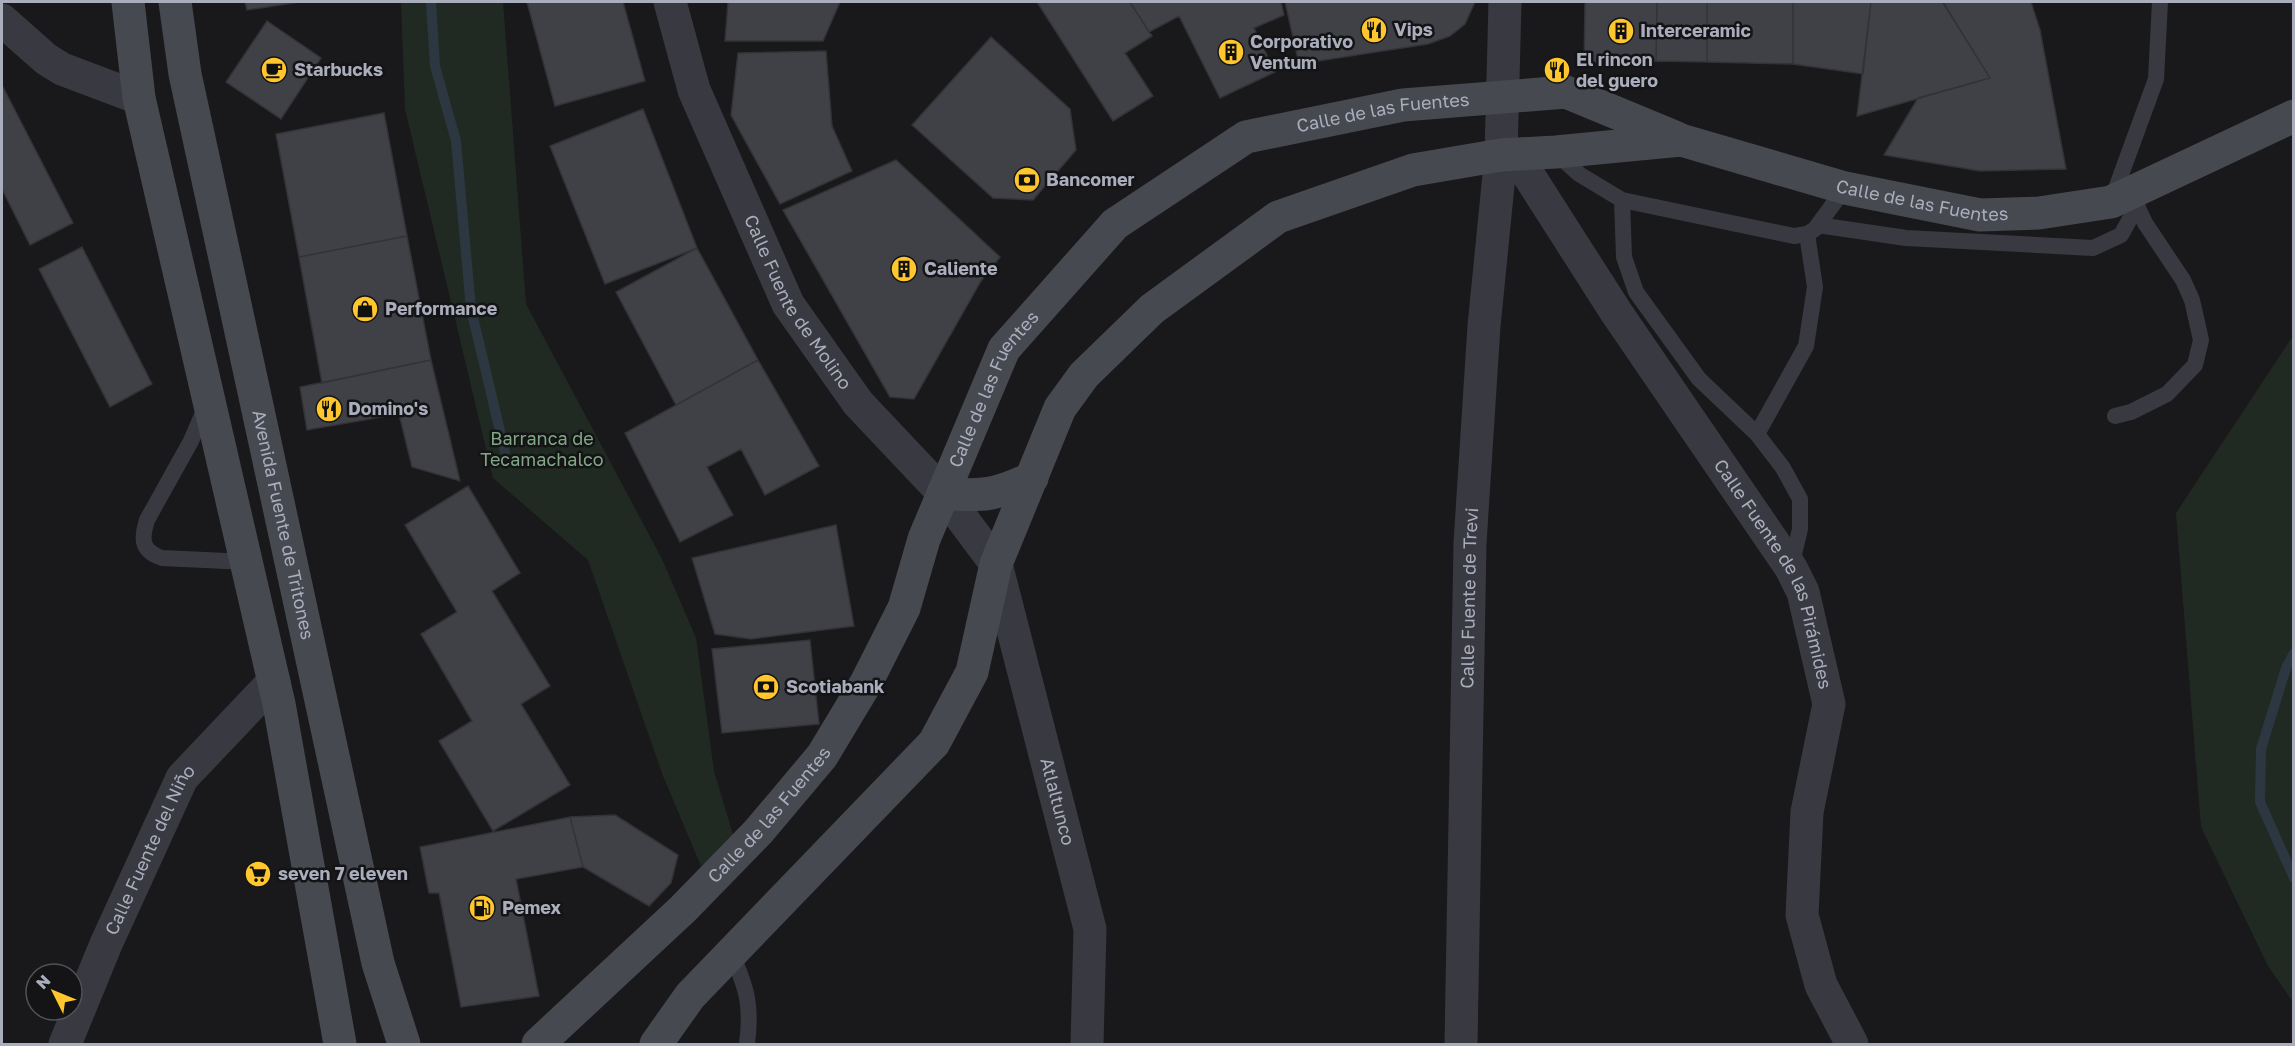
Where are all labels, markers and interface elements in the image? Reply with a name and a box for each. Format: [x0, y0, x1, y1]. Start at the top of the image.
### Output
restaurant icon: Vips [1359, 15, 1389, 45]
building icon: Interceramic [1606, 16, 1636, 46]
place label: Vips [1394, 18, 1433, 40]
place label: Interceramic [1640, 19, 1751, 41]
place label: Corporativo Ventum [1250, 30, 1353, 73]
building icon: Corporativo Ventum [1216, 37, 1246, 67]
place label: El rincon del guero [1576, 48, 1658, 91]
cafe icon: Starbucks [259, 55, 289, 85]
restaurant icon: El rincon del guero [1542, 55, 1572, 85]
place label: Starbucks [294, 58, 383, 80]
street label: Calle de las Fuentes [1294, 88, 1470, 136]
bank icon: Bancomer [1012, 165, 1042, 195]
place label: Bancomer [1046, 168, 1135, 190]
street label: Calle de las Fuentes [1834, 174, 2009, 225]
street label: Calle Fuente de Molino [740, 211, 857, 393]
building icon: Caliente [889, 254, 919, 284]
place label: Caliente [924, 257, 998, 279]
shop icon: Performance [350, 294, 380, 324]
place label: Performance [385, 297, 498, 319]
street label: Calle de las Fuentes [943, 306, 1043, 471]
restaurant icon: Domino's [314, 394, 344, 424]
place label: Domino's [348, 397, 428, 419]
street label: Avenida Fuente de Tritones [248, 408, 319, 641]
park label: Barranca de Tecamachalco [480, 427, 604, 470]
street label: Calle Fuente de las Pirámides [1710, 454, 1837, 691]
street label: Calle Fuente de Trevi [1455, 507, 1482, 689]
bank icon: Scotiabank [751, 672, 781, 702]
place label: Scotiabank [786, 675, 885, 697]
street label: Calle de las Fuentes [703, 743, 835, 887]
street label: Atlaltunco [1036, 755, 1080, 848]
street label: Calle Fuente del Niño [100, 759, 199, 938]
supermarket icon: seven 7 eleven [243, 859, 273, 889]
place label: seven 7 eleven [278, 862, 408, 884]
fuel station icon: Pemex [467, 893, 497, 923]
place label: Pemex [502, 896, 562, 918]
north arrow [24, 962, 84, 1022]
text: N [32, 970, 54, 993]

